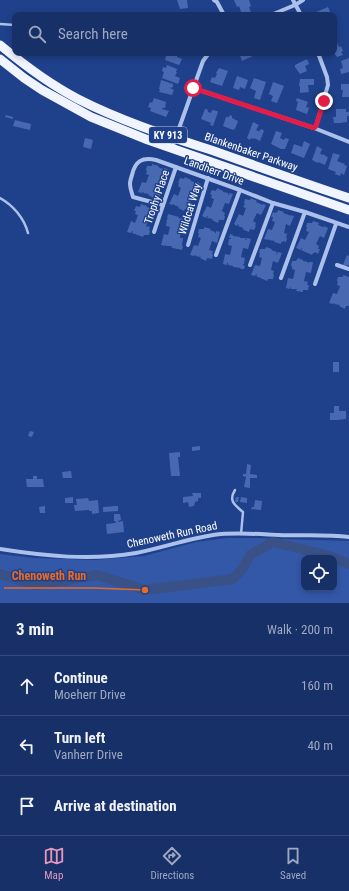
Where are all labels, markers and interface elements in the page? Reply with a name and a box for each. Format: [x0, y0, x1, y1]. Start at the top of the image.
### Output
search box [12, 12, 337, 56]
icon: search [26, 23, 48, 45]
text: Search here [58, 25, 128, 43]
route start [184, 79, 202, 97]
route end [315, 92, 333, 110]
road number: KY 913 [149, 127, 187, 143]
street label: Blankenbaker Parkway [203, 130, 300, 174]
street label: Landherr Drive [182, 154, 246, 188]
street label: Trophy Place [142, 168, 172, 226]
street label: Wildcat Way [176, 181, 204, 236]
street label: Chenoweth Run Road [126, 519, 218, 551]
map controls [301, 555, 337, 591]
button: locate [301, 555, 337, 591]
callout: Chenoweth Run [4, 564, 94, 588]
text: Chenoweth Run [12, 569, 86, 583]
text: 3 min [16, 619, 54, 639]
text: Walk · 200 m [267, 622, 333, 637]
text: Continue [54, 669, 108, 687]
icon: ahead [16, 675, 38, 697]
text: 160 m [301, 678, 333, 693]
text: Moeherr Drive [54, 687, 126, 702]
text: Turn left [54, 729, 105, 747]
icon: left [16, 735, 38, 757]
text: 40 m [307, 738, 333, 753]
text: Vanherr Drive [54, 747, 123, 762]
icon: arrive [16, 795, 38, 817]
text: Arrive at destination [54, 797, 177, 815]
tab: Map [43, 845, 65, 882]
tab: Directions [150, 845, 194, 882]
tab: Saved [280, 845, 306, 882]

